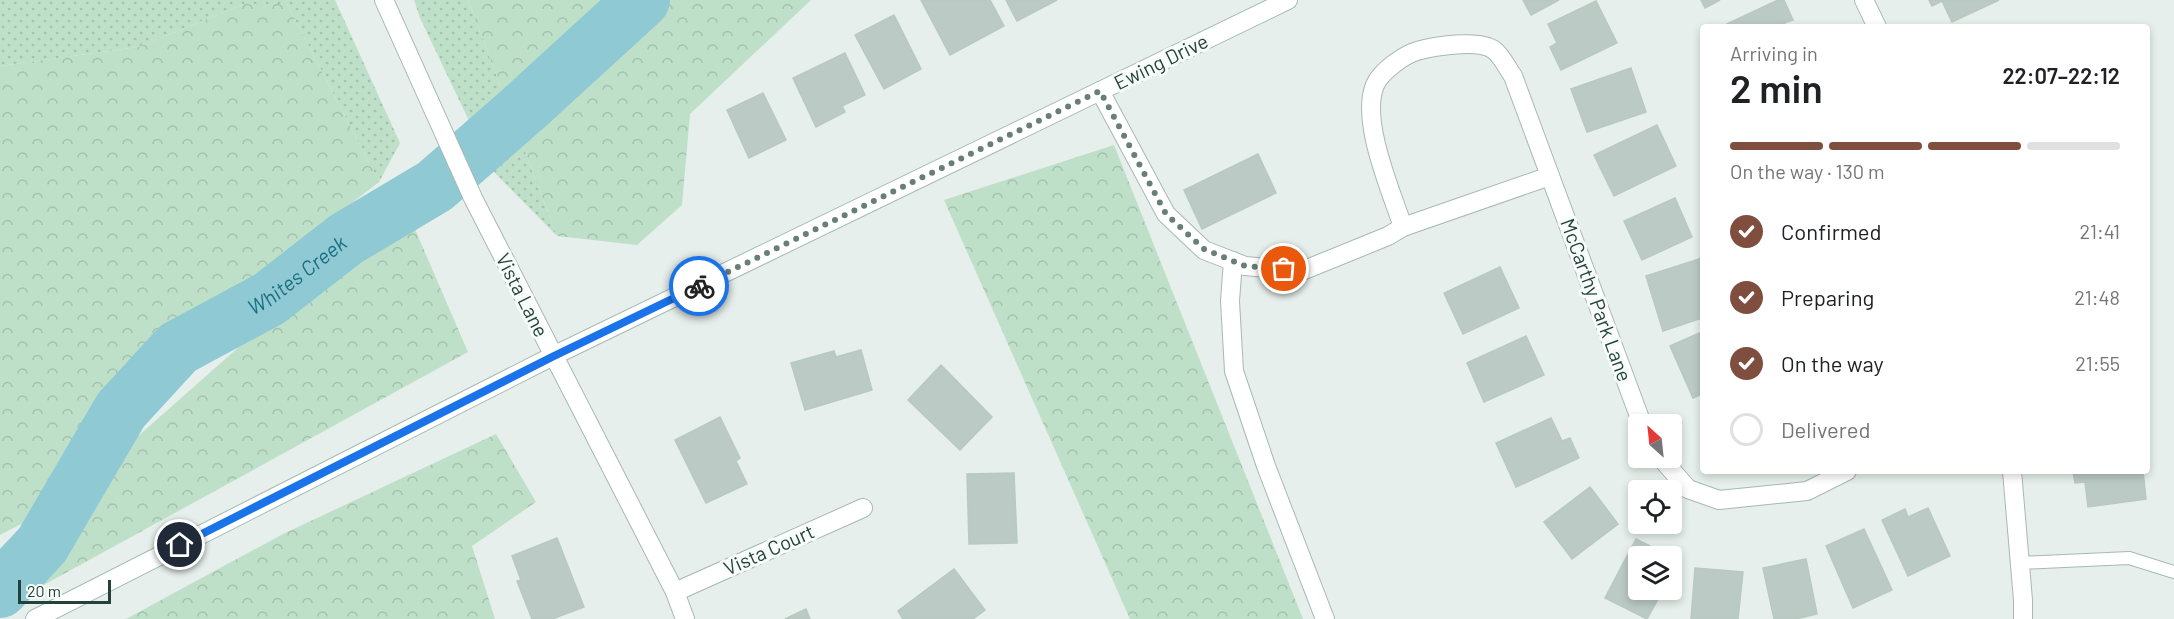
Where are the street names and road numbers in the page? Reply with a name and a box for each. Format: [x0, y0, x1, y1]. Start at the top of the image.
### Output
street label: Ewing Drive [1110, 28, 1212, 94]
street label: McCarthy Park Lane [1556, 215, 1638, 384]
street label: Vista Lane [492, 249, 554, 340]
street label: Vista Court [720, 518, 818, 580]

